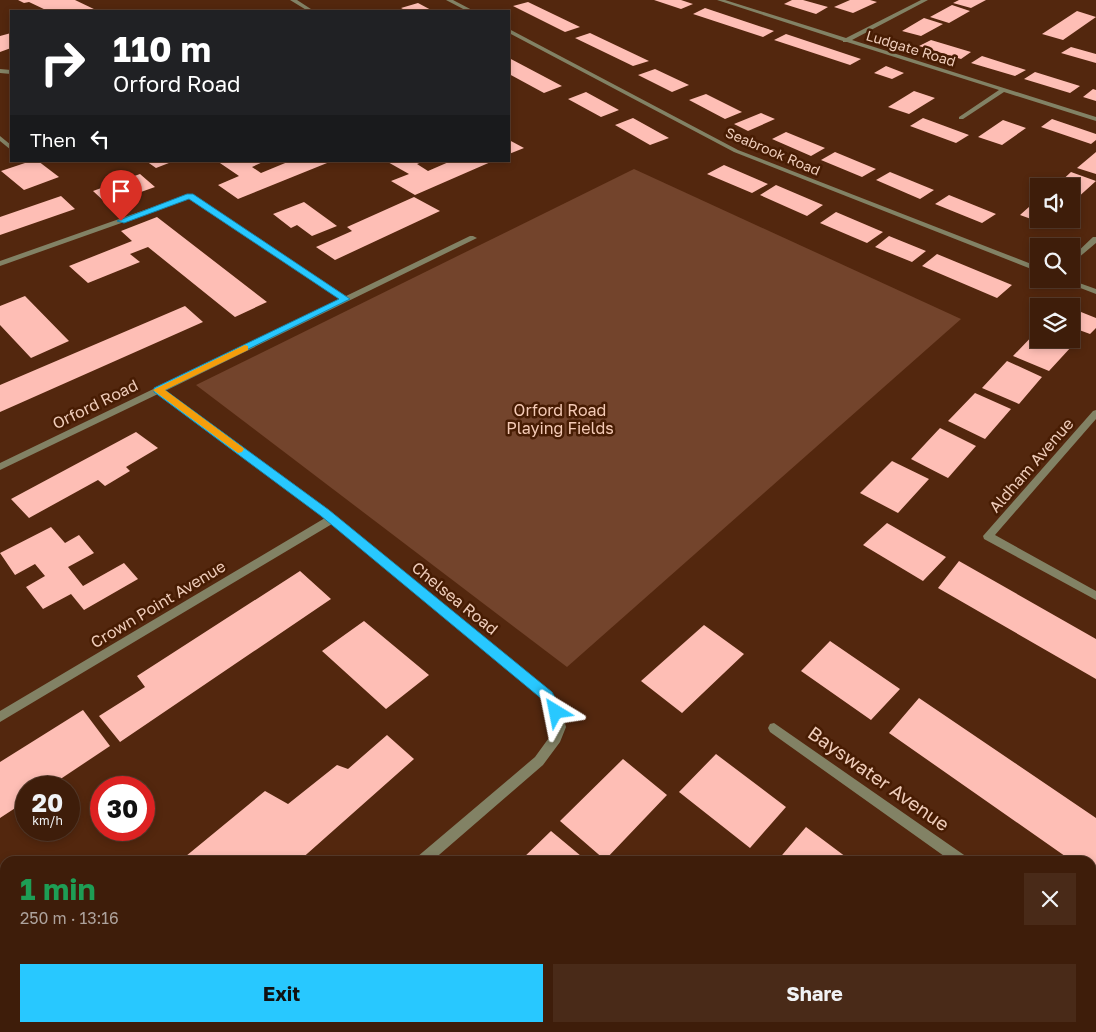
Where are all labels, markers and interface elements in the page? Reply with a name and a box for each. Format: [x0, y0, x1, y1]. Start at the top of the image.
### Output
street label: Ludgate Road [864, 26, 958, 70]
text: 110 m [113, 28, 211, 70]
icon: right [30, 30, 95, 95]
text: Orford Road [113, 70, 241, 97]
street label: Seabrook Road [723, 123, 823, 179]
icon: left [86, 125, 114, 153]
text: Then [30, 128, 76, 151]
pin [100, 170, 142, 221]
icon: arrive [107, 177, 135, 205]
map controls [1030, 178, 1080, 348]
button: sound [1030, 178, 1080, 228]
button: search [1030, 238, 1080, 288]
button: layers [1030, 298, 1080, 348]
street label: Orford Road [49, 375, 141, 433]
park label: Orford Road Playing Fields [506, 400, 614, 438]
street label: Aldham Avenue [985, 414, 1077, 516]
street label: Crown Point Avenue [87, 556, 229, 652]
street label: Chelsea Road [408, 557, 502, 639]
position arrow [529, 685, 581, 737]
street label: Bayswater Avenue [804, 721, 954, 835]
speed limit sign: 30 [90, 776, 155, 841]
text: 20 [32, 787, 63, 818]
text: km/h [32, 813, 63, 828]
text: 1 min [20, 871, 96, 907]
button: close [1024, 873, 1076, 925]
text: 250 m · 13:16 [20, 908, 119, 928]
button: Exit [20, 964, 543, 1022]
button: Share [553, 964, 1076, 1022]

